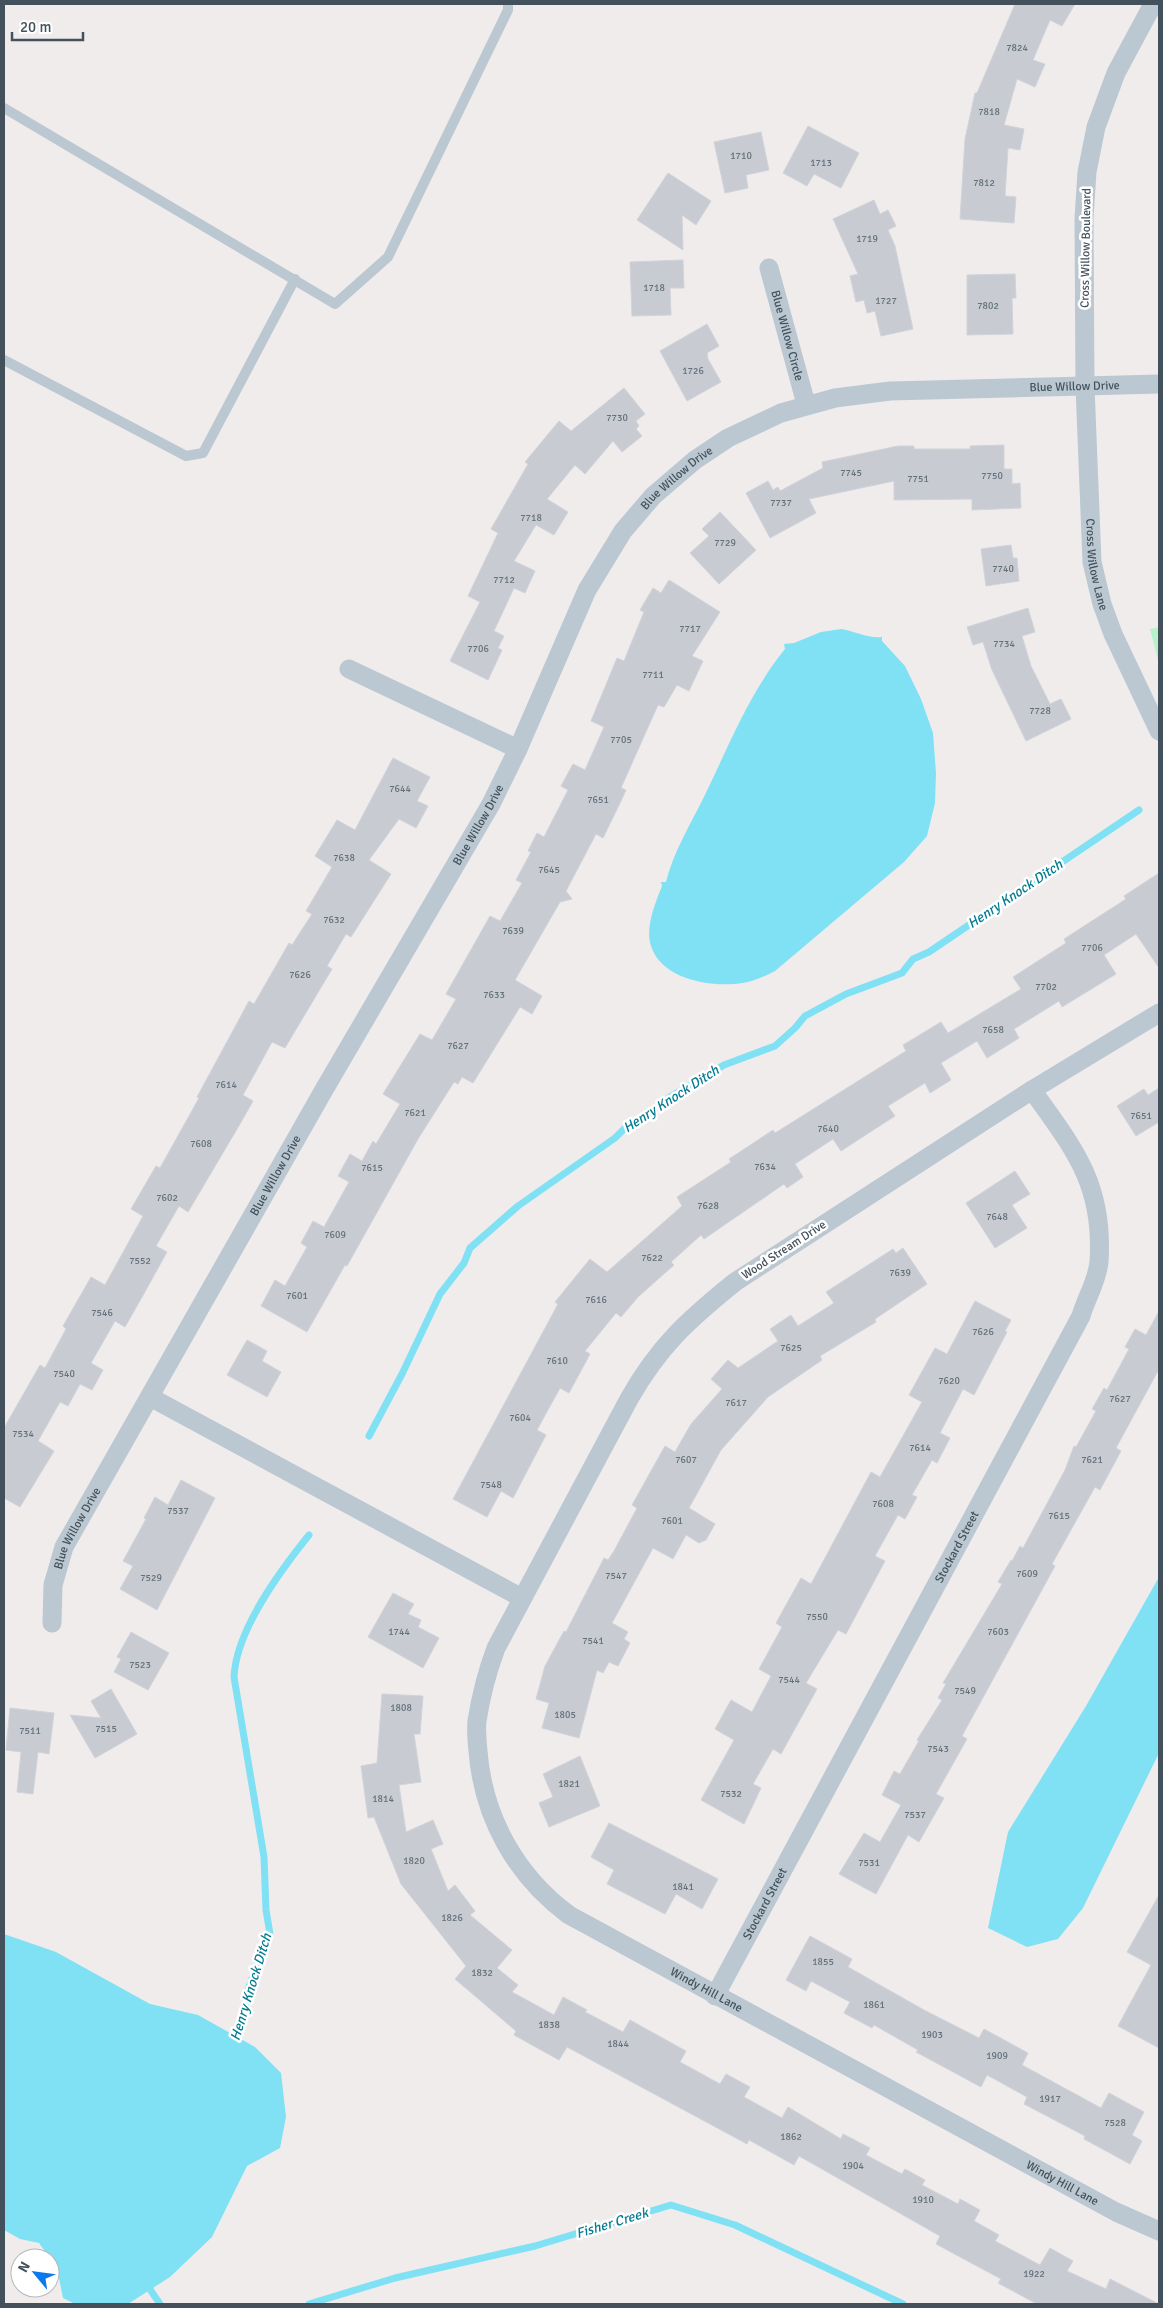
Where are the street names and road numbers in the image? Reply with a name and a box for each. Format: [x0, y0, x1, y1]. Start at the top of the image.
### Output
street label: Cross Willow Boulevard [1077, 188, 1095, 308]
street label: Blue Willow Circle [768, 289, 807, 383]
street label: Blue Willow Drive [1029, 378, 1120, 395]
street label: Blue Willow Drive [637, 443, 715, 513]
street label: Cross Willow Lane [1083, 518, 1111, 613]
street label: Blue Willow Drive [449, 782, 507, 868]
street label: Blue Willow Drive [246, 1132, 304, 1218]
street label: Wood Stream Drive [739, 1217, 829, 1283]
street label: Blue Willow Drive [50, 1484, 104, 1571]
street label: Stockard Street [931, 1508, 982, 1585]
street label: Stockard Street [739, 1865, 790, 1942]
street label: Windy Hill Lane [668, 1964, 745, 2015]
street label: Windy Hill Lane [1023, 2157, 1101, 2209]

